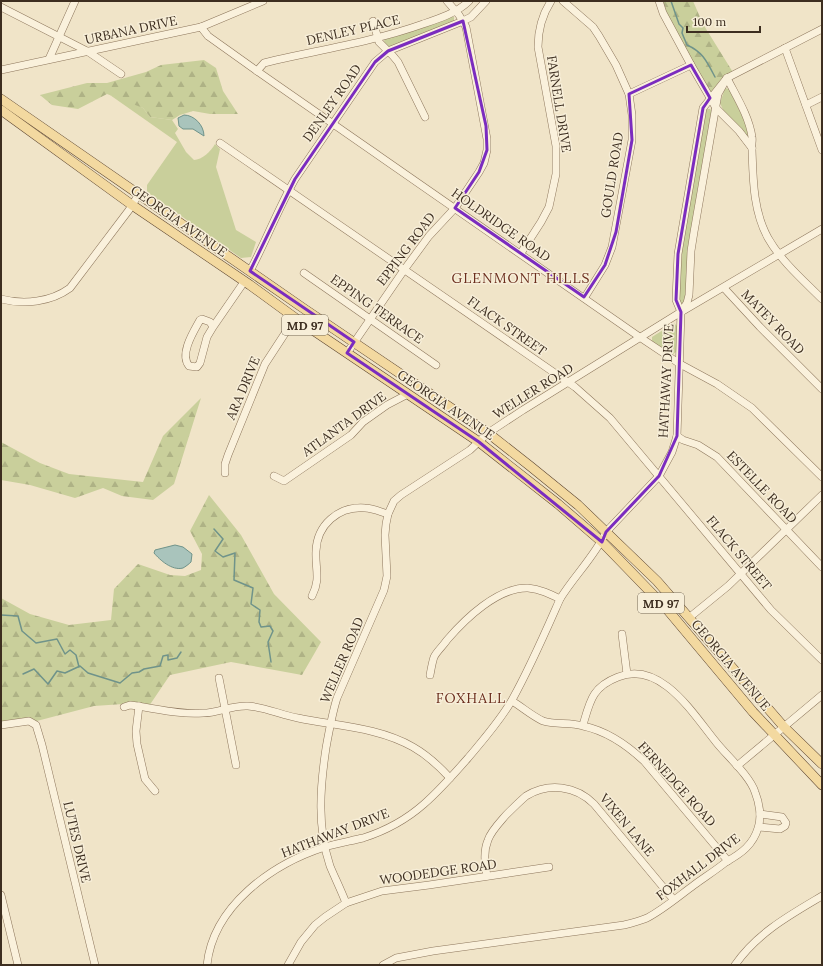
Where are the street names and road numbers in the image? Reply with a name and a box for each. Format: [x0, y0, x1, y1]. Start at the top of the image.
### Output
street label: DENLEY PLACE [305, 11, 401, 49]
street label: URBANA DRIVE [83, 12, 179, 48]
street label: FARNELL DRIVE [543, 54, 575, 154]
street label: DENLEY ROAD [299, 61, 365, 145]
street label: GOULD ROAD [597, 131, 627, 219]
street label: GEORGIA AVENUE [127, 181, 231, 261]
street label: HOLDRIDGE ROAD [448, 184, 554, 266]
street label: EPPING ROAD [373, 209, 439, 289]
street label: EPPING TERRACE [327, 271, 427, 347]
street label: MATEY ROAD [738, 286, 808, 358]
street label: FLACK STREET [464, 292, 550, 360]
road number: MD 97 [282, 315, 328, 335]
street label: HATHAWAY DRIVE [655, 323, 677, 439]
street label: ARA DRIVE [222, 354, 264, 423]
street label: WELLER ROAD [490, 359, 577, 423]
street label: GEORGIA AVENUE [394, 366, 498, 444]
street label: ATLANTA DRIVE [298, 388, 390, 461]
street label: ESTELLE ROAD [723, 447, 801, 527]
street label: FLACK STREET [703, 512, 776, 594]
road number: MD 97 [638, 593, 684, 613]
street label: WELLER ROAD [316, 614, 368, 706]
street label: GEORGIA AVENUE [688, 616, 774, 714]
street label: FERNEDGE ROAD [634, 738, 720, 830]
street label: VIXEN LANE [595, 789, 658, 860]
street label: LUTES DRIVE [59, 800, 95, 884]
street label: HATHAWAY DRIVE [279, 805, 391, 861]
street label: FOXHALL DRIVE [653, 830, 743, 904]
street label: WOODEDGE ROAD [378, 855, 498, 889]

